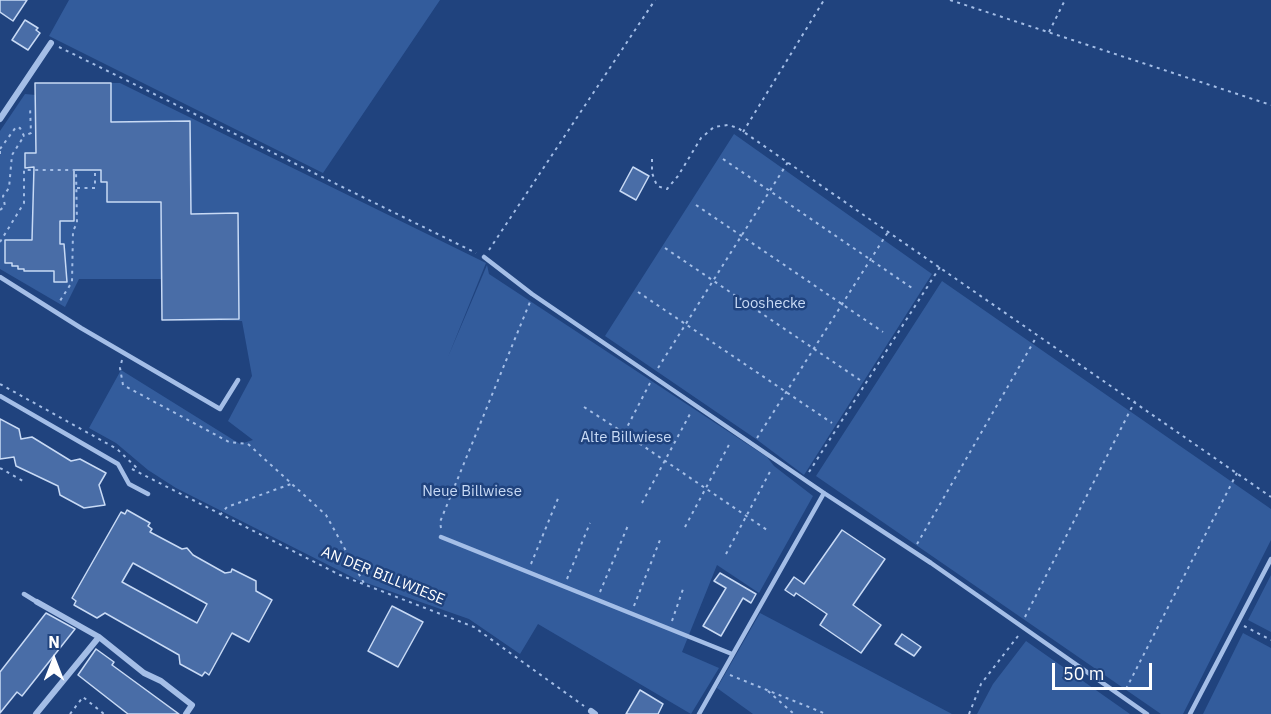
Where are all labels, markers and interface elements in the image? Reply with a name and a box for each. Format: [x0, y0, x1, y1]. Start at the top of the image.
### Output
park label: Looshecke [734, 295, 806, 313]
park label: Alte Billwiese [580, 429, 672, 447]
park label: Neue Billwiese [422, 483, 522, 501]
street label: AN DER BILLWIESE [319, 543, 447, 609]
north arrow [24, 630, 84, 690]
text: N [48, 632, 60, 652]
scale bar [1055, 651, 1156, 689]
text: 50 m [1063, 662, 1105, 685]

